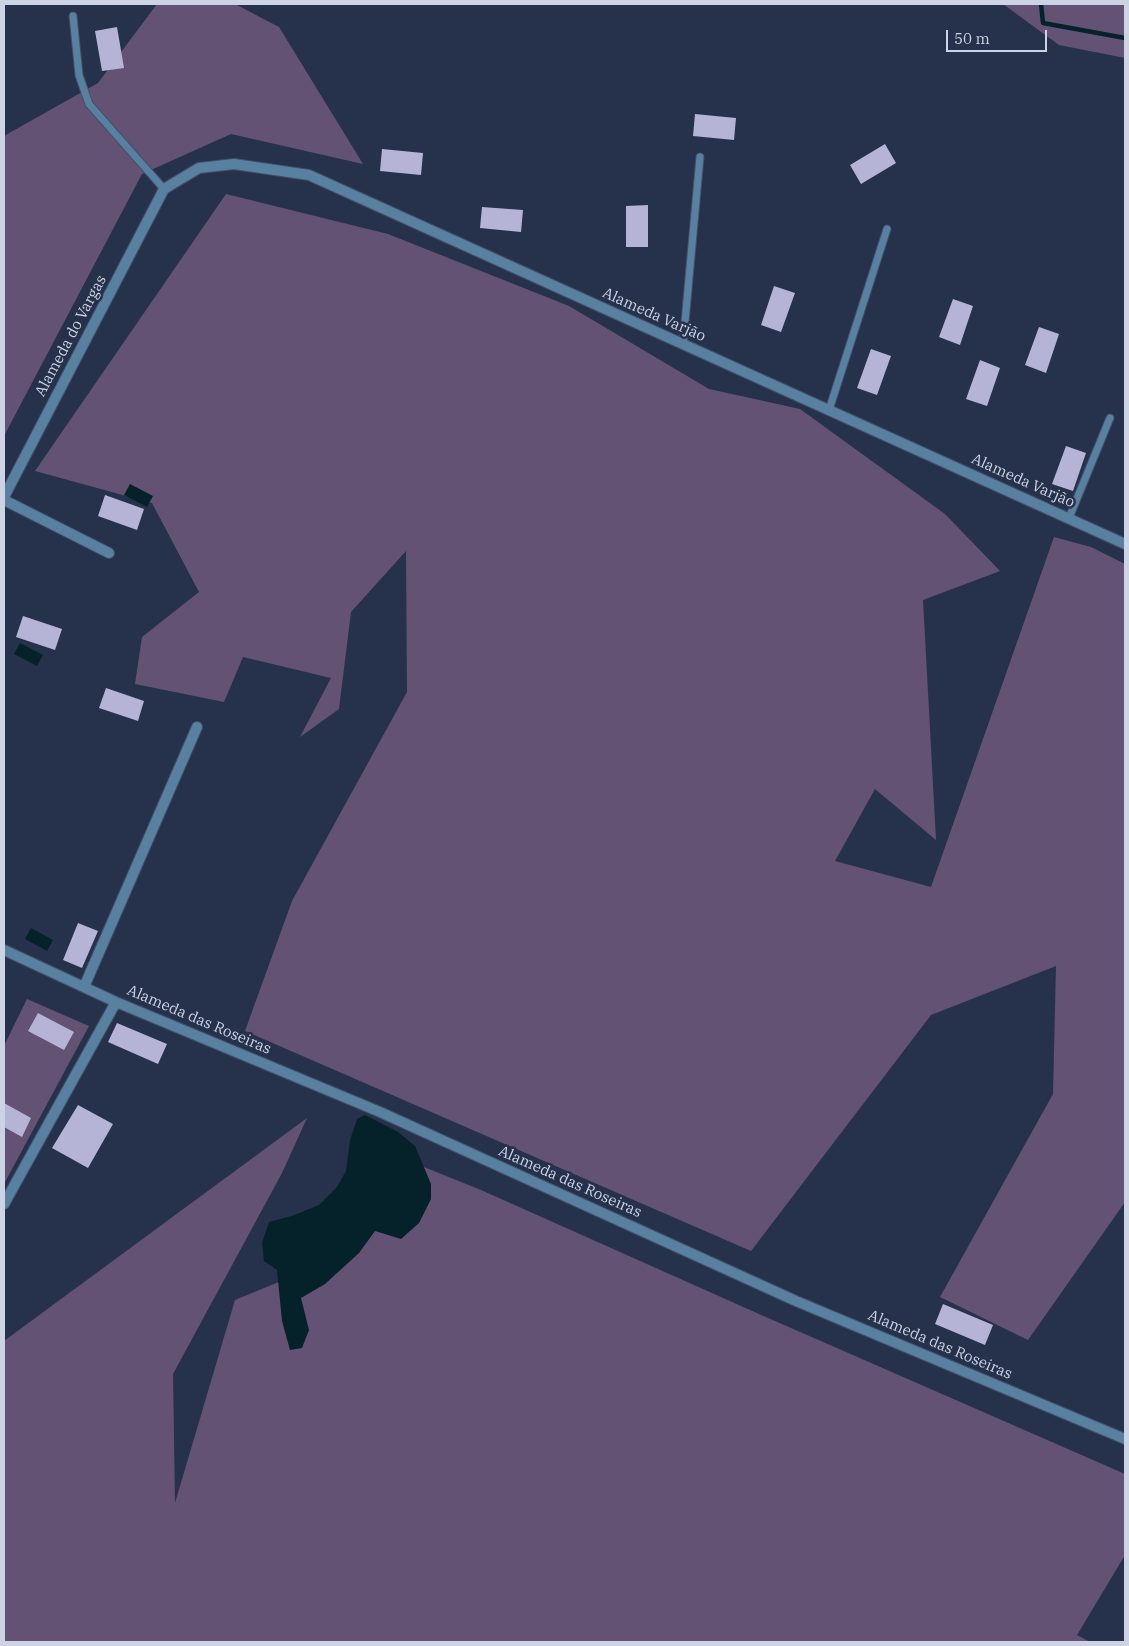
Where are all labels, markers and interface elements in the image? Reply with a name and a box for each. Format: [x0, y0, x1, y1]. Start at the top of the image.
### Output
scale bar [949, 20, 1050, 52]
text: 50 m [954, 29, 990, 48]
street label: Alameda do Vargas [31, 272, 111, 400]
street label: Alameda Varjão [600, 284, 708, 346]
street label: Alameda Varjão [969, 450, 1077, 512]
street label: Alameda das Roseiras [124, 981, 274, 1059]
street label: Alameda das Roseiras [496, 1142, 644, 1222]
street label: Alameda das Roseiras [865, 1306, 1015, 1384]

